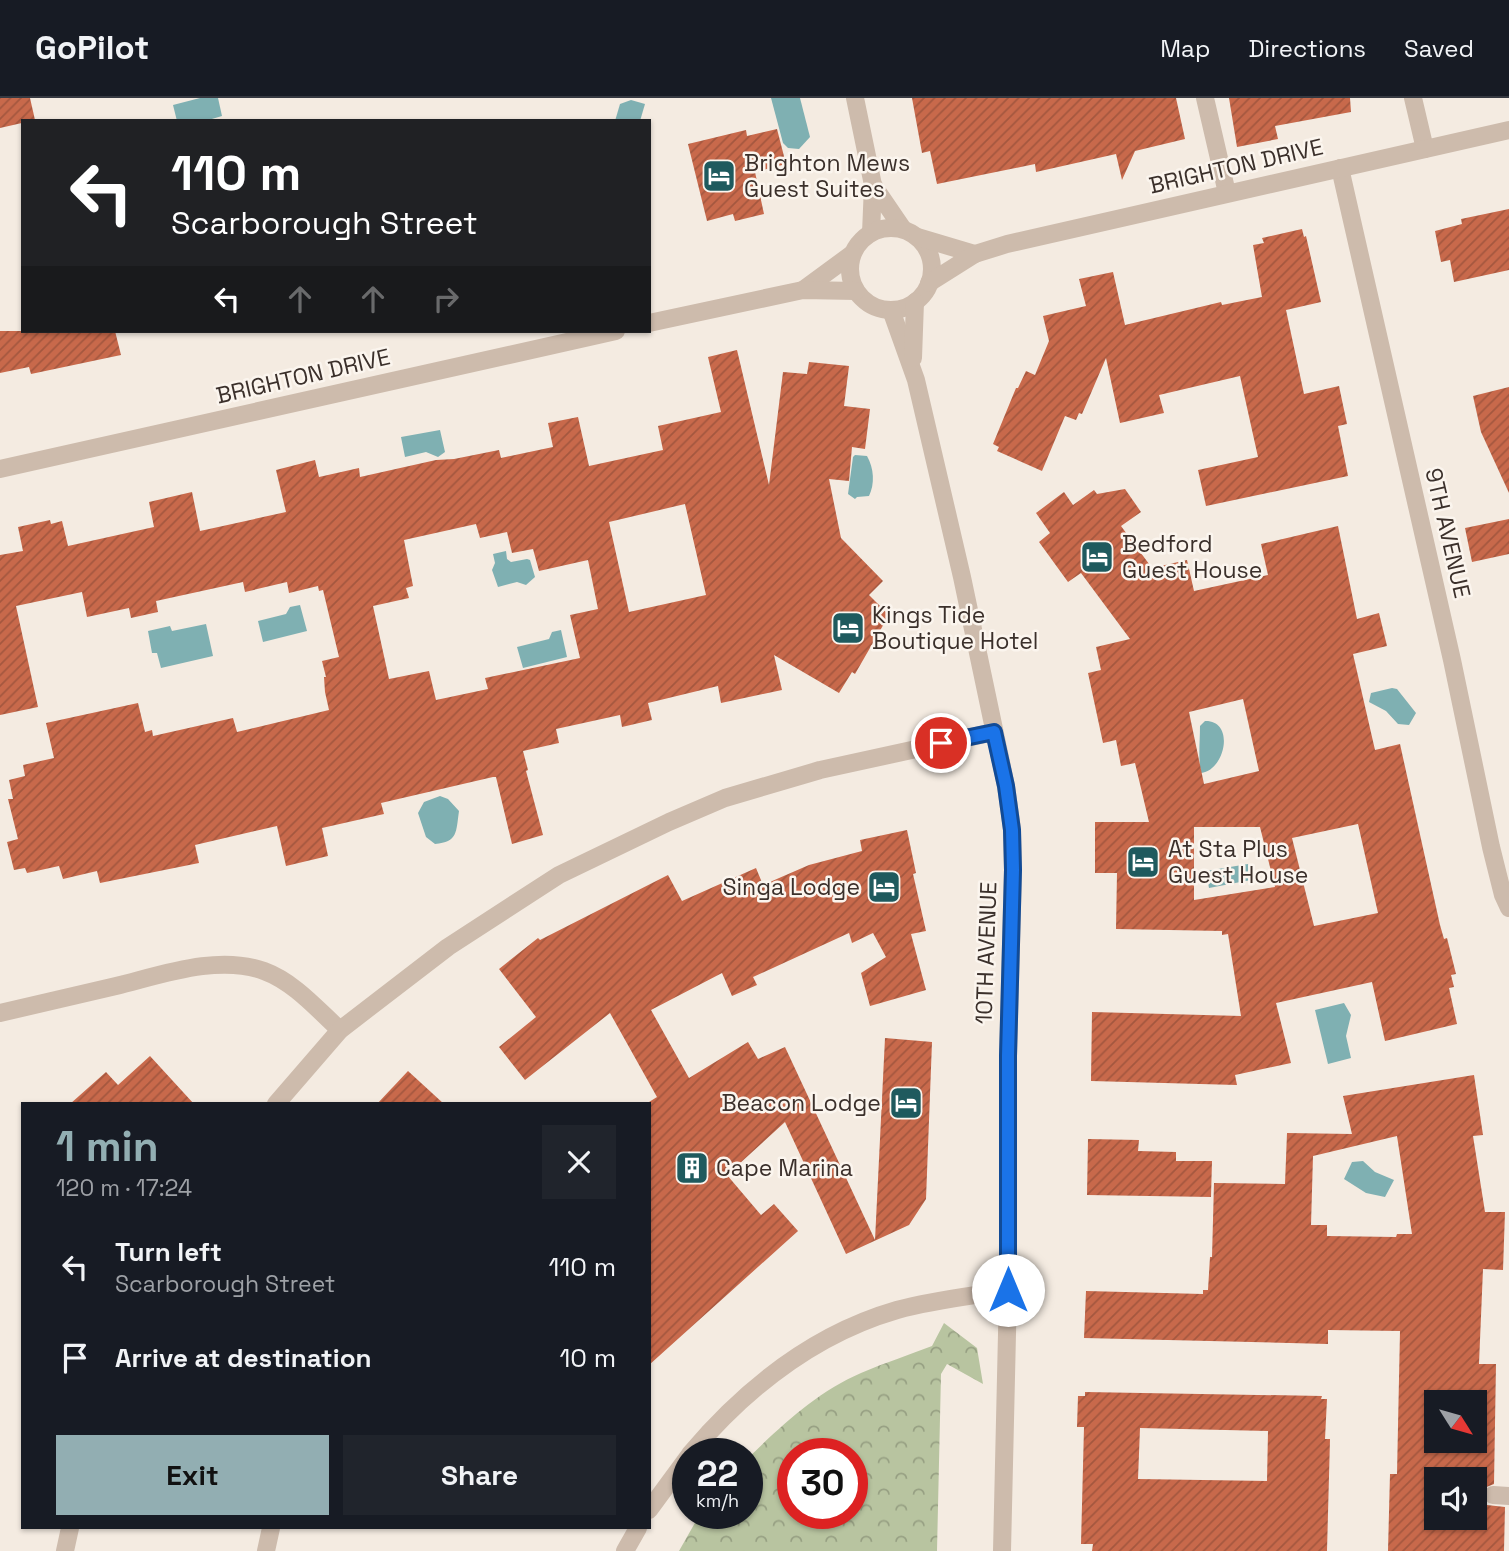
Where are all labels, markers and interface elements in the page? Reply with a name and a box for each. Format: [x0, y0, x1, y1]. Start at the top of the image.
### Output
text: GoPilot [35, 27, 149, 69]
text: Map [1160, 33, 1210, 64]
text: Directions [1248, 33, 1366, 64]
text: Saved [1404, 33, 1474, 64]
street label: BRIGHTON DRIVE [1146, 131, 1326, 201]
text: 110 m [171, 142, 301, 204]
icon: left [56, 147, 147, 238]
place label: Brighton Mews Guest Suites [744, 148, 910, 204]
hotel icon: Brighton Mews Guest Suites [700, 157, 738, 195]
text: Scarborough Street [171, 203, 478, 243]
icon: left [208, 280, 246, 318]
icon: ahead [281, 280, 319, 318]
icon: ahead [354, 280, 392, 318]
icon: right [427, 280, 465, 318]
street label: BRIGHTON DRIVE [213, 341, 393, 411]
street label: 9TH AVENUE [1419, 465, 1477, 601]
place label: Bedford Guest House [1122, 529, 1262, 585]
hotel icon: Bedford Guest House [1078, 538, 1116, 576]
place label: Kings Tide Boutique Hotel [872, 600, 1038, 656]
hotel icon: Kings Tide Boutique Hotel [829, 609, 867, 647]
pin [911, 713, 971, 773]
icon: arrive [922, 724, 960, 762]
place label: At Sta Plus Guest House [1168, 834, 1308, 890]
hotel icon: At Sta Plus Guest House [1124, 843, 1162, 881]
hotel icon: Singa Lodge [865, 868, 903, 906]
place label: Singa Lodge [722, 872, 860, 902]
street label: 10TH AVENUE [969, 881, 1003, 1025]
hotel icon: Beacon Lodge [887, 1084, 925, 1122]
place label: Beacon Lodge [721, 1088, 881, 1118]
text: 1 min [56, 1120, 159, 1173]
button: close [542, 1125, 616, 1199]
building icon: Cape Marina [673, 1149, 711, 1187]
place label: Cape Marina [716, 1153, 853, 1183]
text: 120 m · 17:24 [56, 1173, 192, 1203]
text: Turn left [115, 1235, 222, 1269]
icon: left [56, 1248, 94, 1286]
text: 110 m [549, 1250, 616, 1284]
position arrow [971, 1253, 1045, 1327]
text: Scarborough Street [115, 1269, 335, 1299]
icon: arrive [56, 1339, 94, 1377]
text: Arrive at destination [115, 1341, 372, 1375]
text: 10 m [559, 1341, 616, 1375]
north arrow [1424, 1390, 1488, 1452]
map controls [1424, 1390, 1487, 1530]
button: Exit [56, 1435, 329, 1515]
button: Share [343, 1435, 616, 1515]
speed limit sign: 30 [777, 1438, 868, 1529]
text: 22 [697, 1452, 738, 1496]
button: sound [1424, 1467, 1487, 1530]
text: km/h [696, 1489, 739, 1512]

